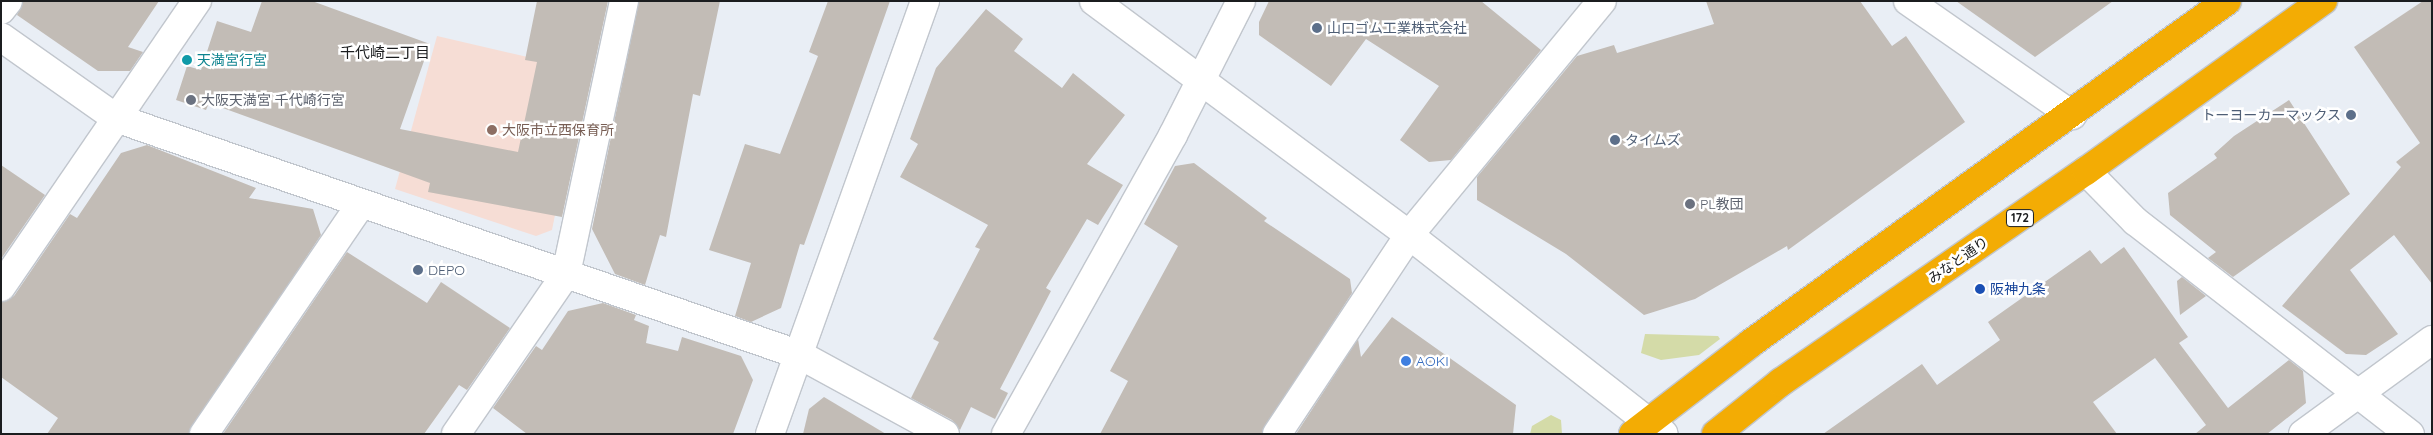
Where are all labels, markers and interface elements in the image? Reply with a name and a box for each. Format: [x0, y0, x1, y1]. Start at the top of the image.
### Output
place label: 山口ゴム工業株式会社 [1327, 20, 1467, 36]
marker: 山口ゴム工業株式会社 [1311, 22, 1323, 34]
district label: 千代崎二丁目 [340, 44, 430, 62]
place label: 天満宮行宮 [197, 52, 267, 68]
marker: 天満宮行宮 [181, 54, 193, 66]
place label: 大阪天満宮 千代崎行宮 [201, 92, 345, 108]
marker: 大阪天満宮 千代崎行宮 [185, 94, 197, 106]
place label: トーヨーカーマックス [2201, 107, 2341, 123]
marker: トーヨーカーマックス [2345, 109, 2357, 121]
place label: 大阪市立西保育所 [502, 122, 614, 138]
marker: 大阪市立西保育所 [486, 124, 498, 136]
place label: タイムズ [1625, 132, 1681, 148]
marker: タイムズ [1609, 134, 1621, 146]
place label: PL教団 [1700, 196, 1744, 212]
marker: PL教団 [1684, 198, 1696, 210]
road number: 172 [2005, 208, 2035, 228]
street label: みなと通り [1925, 233, 1991, 287]
place label: DEPO [428, 262, 465, 278]
marker: DEPO [412, 264, 424, 276]
place label: 阪神九条 [1990, 281, 2046, 297]
marker: 阪神九条 [1974, 283, 1986, 295]
place label: AOKI [1416, 353, 1449, 369]
marker: AOKI [1400, 355, 1412, 367]

